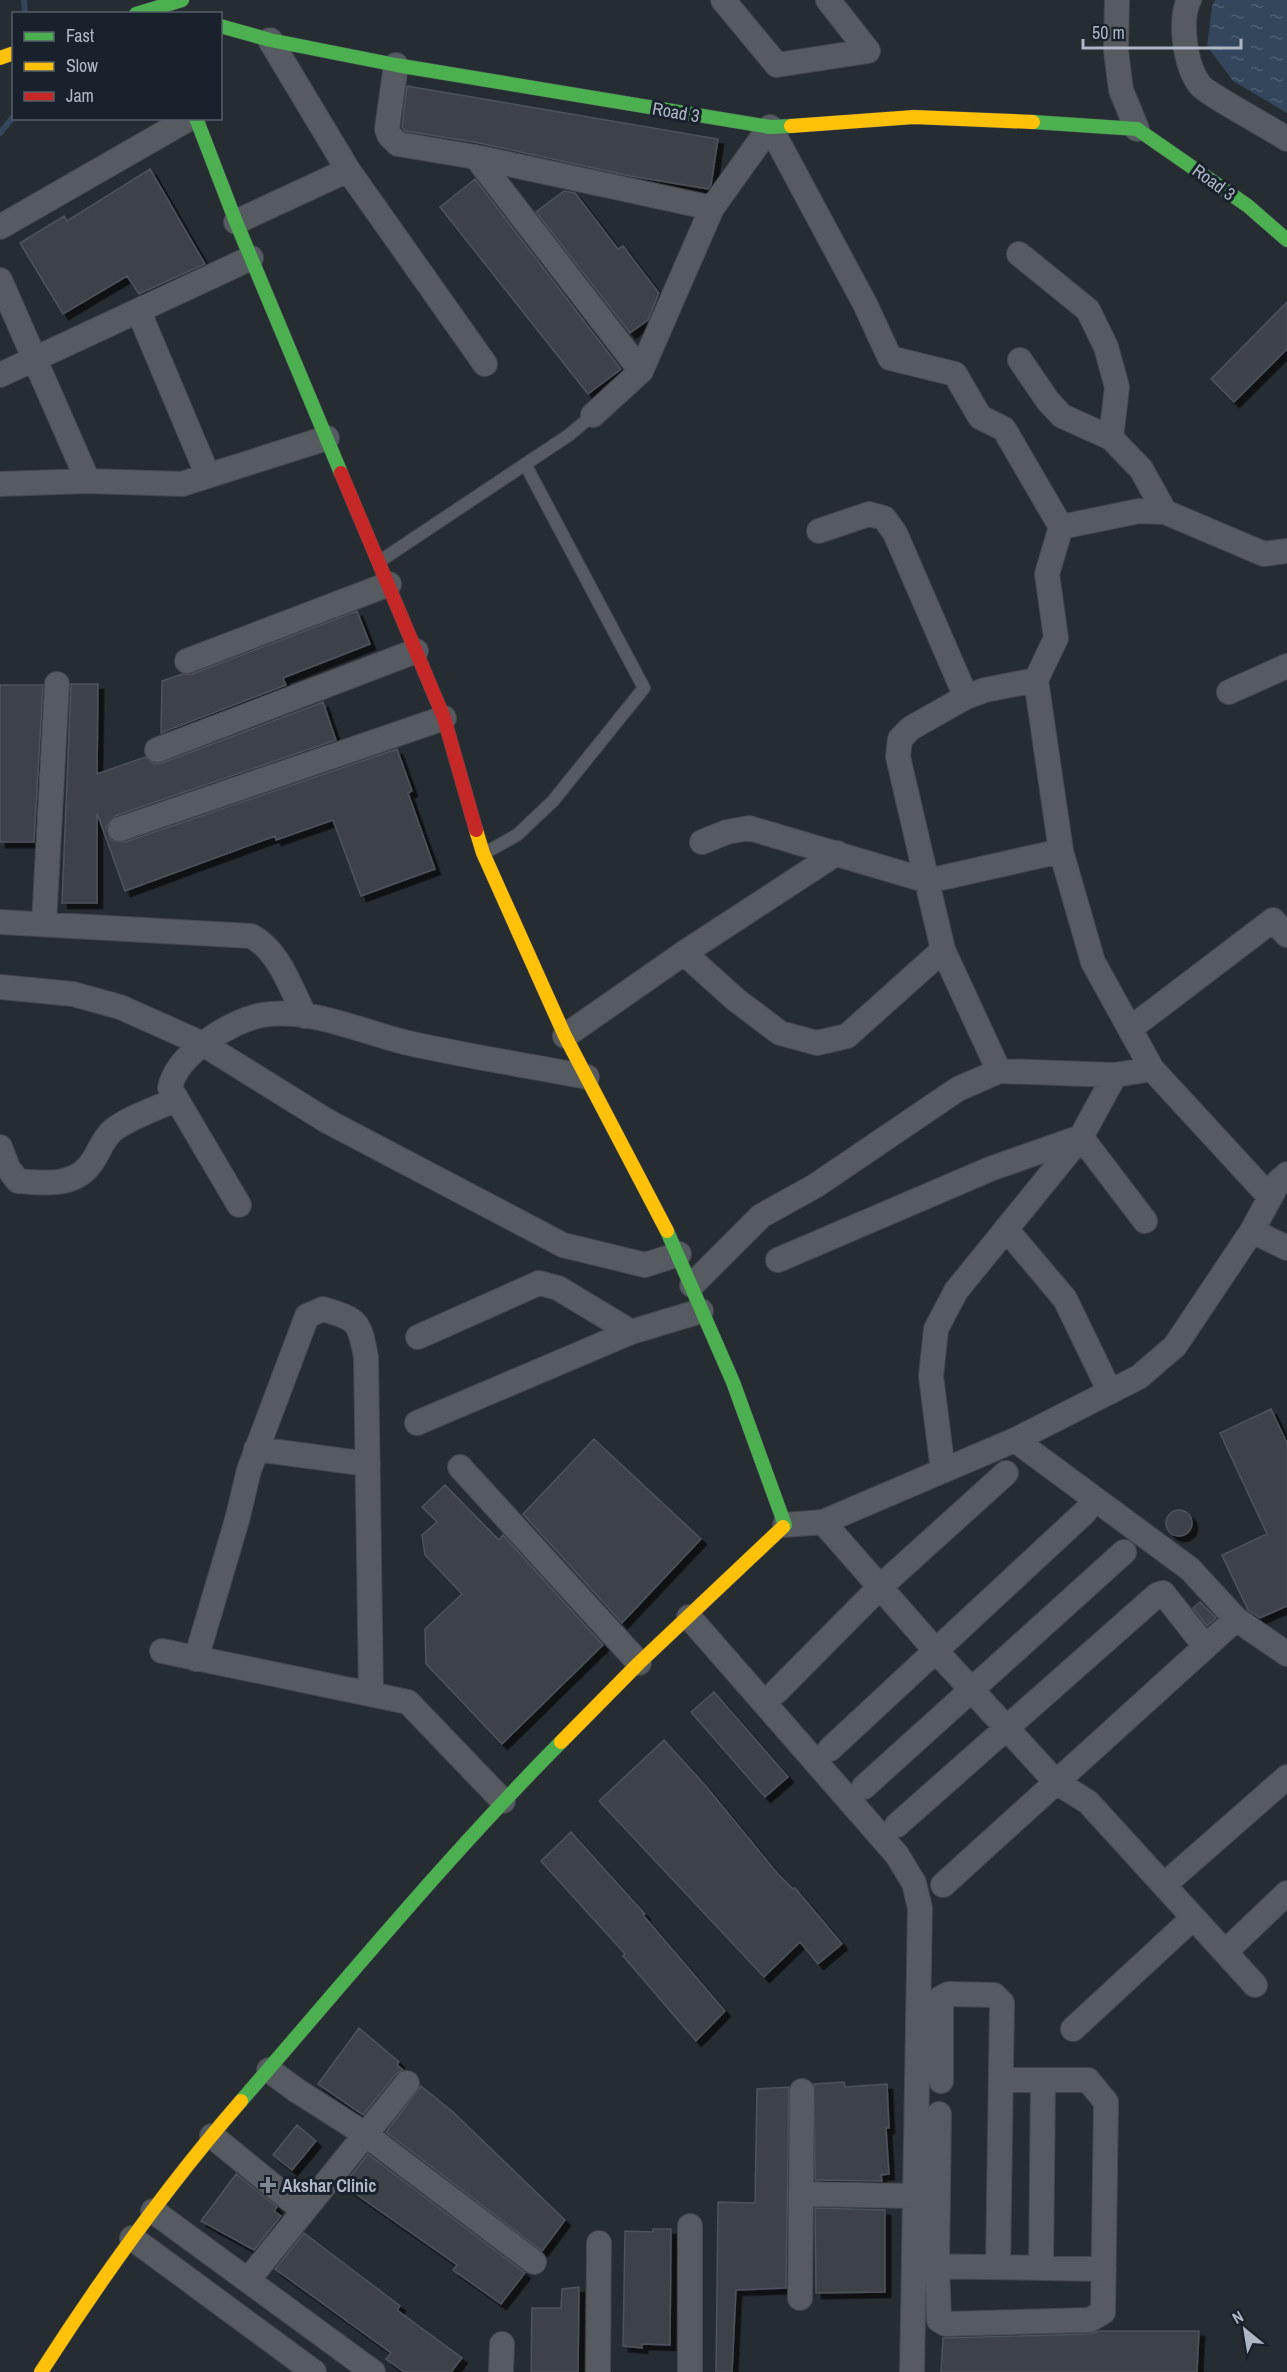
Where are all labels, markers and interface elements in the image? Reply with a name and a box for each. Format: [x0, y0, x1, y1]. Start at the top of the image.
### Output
legend [12, 12, 222, 120]
scale bar [1083, 12, 1240, 50]
text: 50 m [1092, 20, 1125, 45]
text: Fast [66, 23, 94, 48]
text: Slow [66, 53, 98, 78]
text: Jam [66, 83, 94, 108]
street label: Road 3 [650, 96, 702, 128]
street label: Road 3 [1187, 158, 1241, 206]
place label: Akshar Clinic [282, 2173, 376, 2198]
marker: Akshar Clinic [259, 2176, 277, 2194]
north arrow [1215, 2300, 1275, 2360]
text: N [1228, 2305, 1247, 2329]

